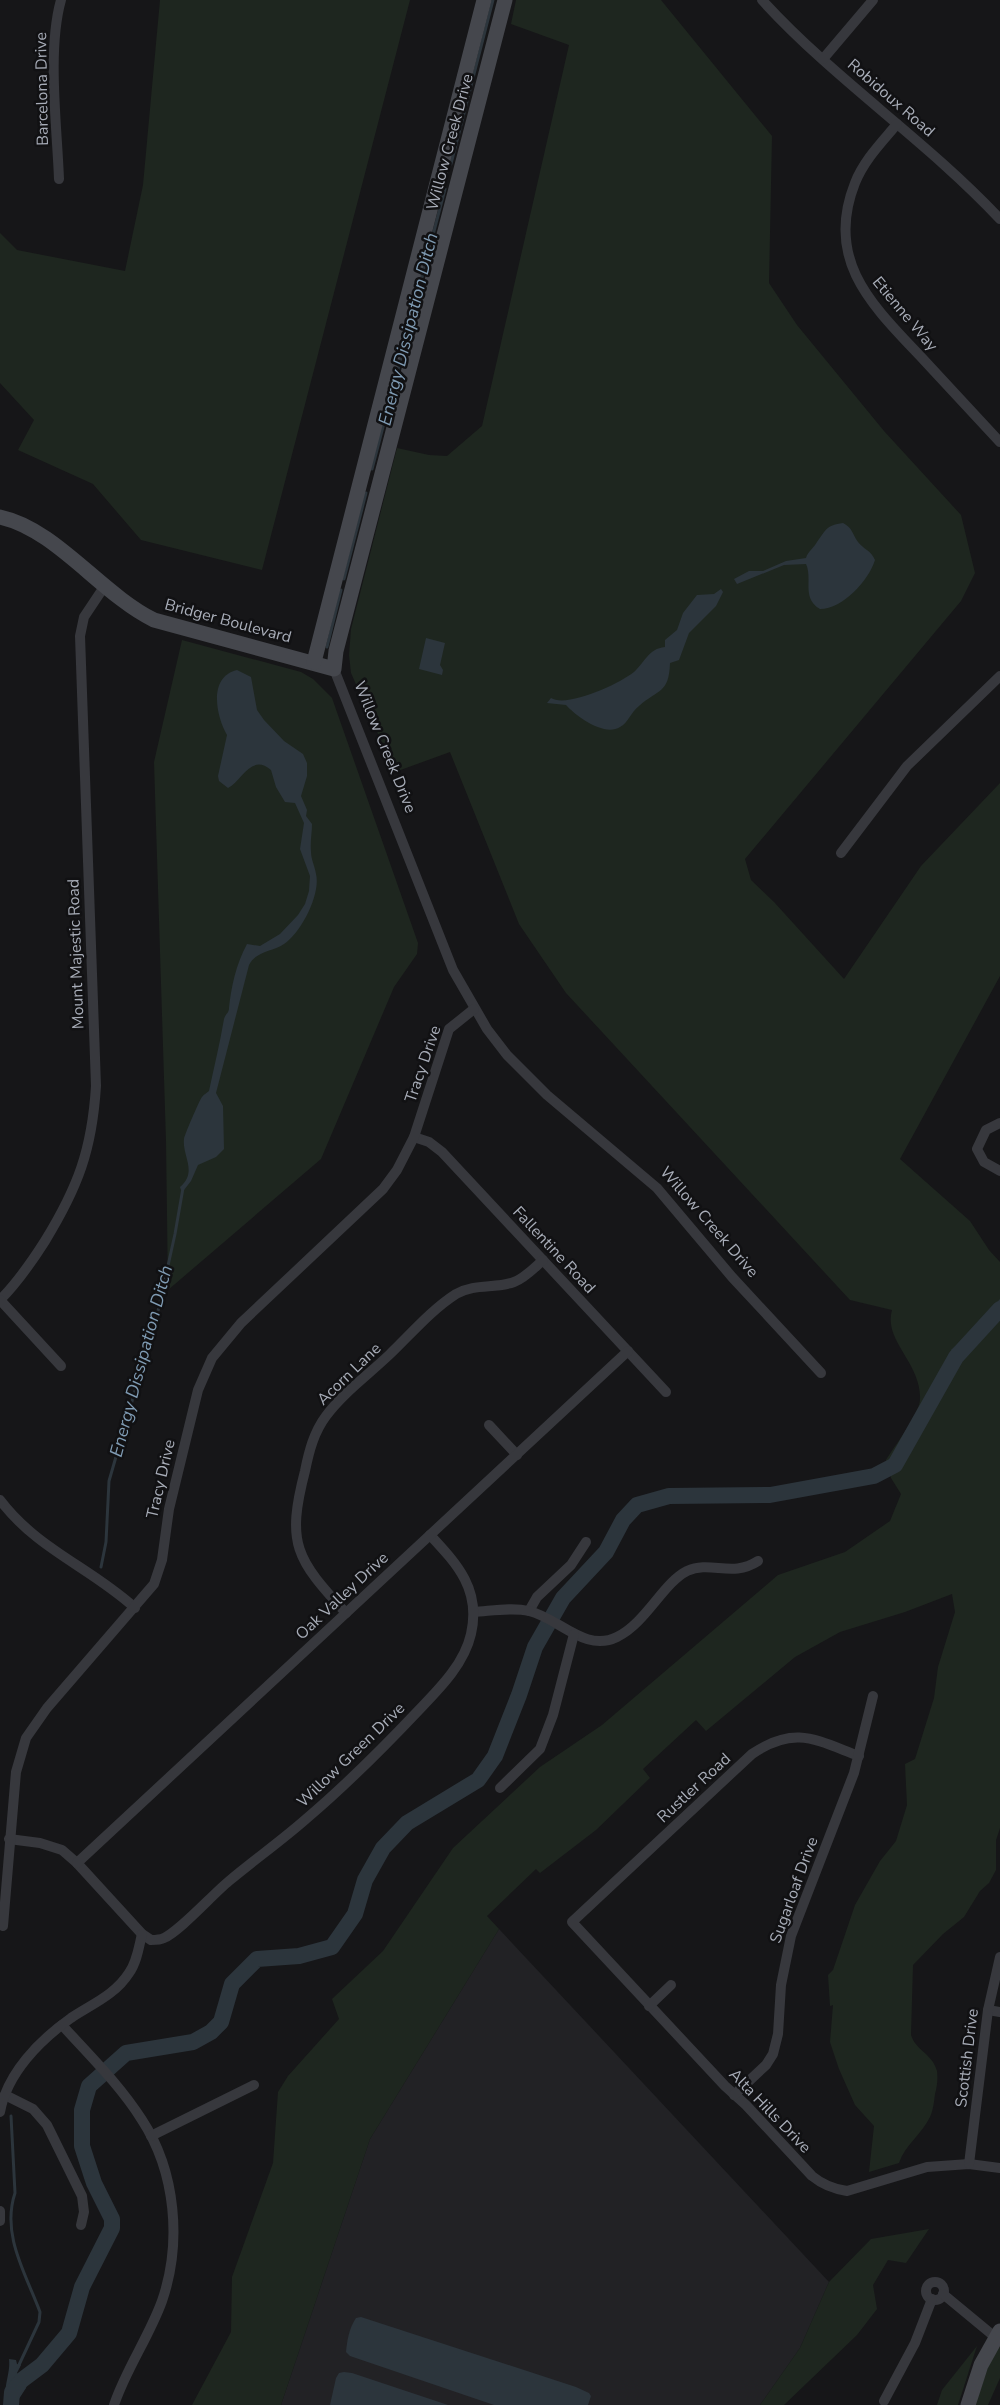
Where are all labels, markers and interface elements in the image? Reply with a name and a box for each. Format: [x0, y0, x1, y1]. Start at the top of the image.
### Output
street label: Barcelona Drive [30, 32, 54, 146]
street label: Robidoux Road [842, 54, 940, 142]
street label: Willow Creek Drive [421, 71, 479, 213]
water label: Energy Dissipation Ditch [372, 230, 444, 428]
street label: Etienne Way [867, 272, 943, 357]
street label: Bridger Boulevard [162, 593, 294, 649]
street label: Willow Creek Drive [348, 678, 422, 816]
street label: Mount Majestic Road [62, 878, 90, 1030]
street label: Tracy Drive [400, 1022, 446, 1106]
street label: Willow Creek Drive [655, 1162, 763, 1282]
street label: Fallentine Road [508, 1201, 600, 1299]
water label: Energy Dissipation Ditch [104, 1262, 178, 1460]
street label: Acorn Lane [312, 1338, 386, 1410]
street label: Tracy Drive [141, 1437, 181, 1521]
street label: Oak Valley Drive [291, 1547, 393, 1645]
street label: Willow Green Drive [292, 1698, 410, 1812]
street label: Rustler Road [652, 1748, 736, 1828]
street label: Sugarloaf Drive [765, 1834, 823, 1946]
street label: Scottish Drive [950, 2007, 984, 2109]
street label: Alta Hills Drive [724, 2064, 816, 2158]

